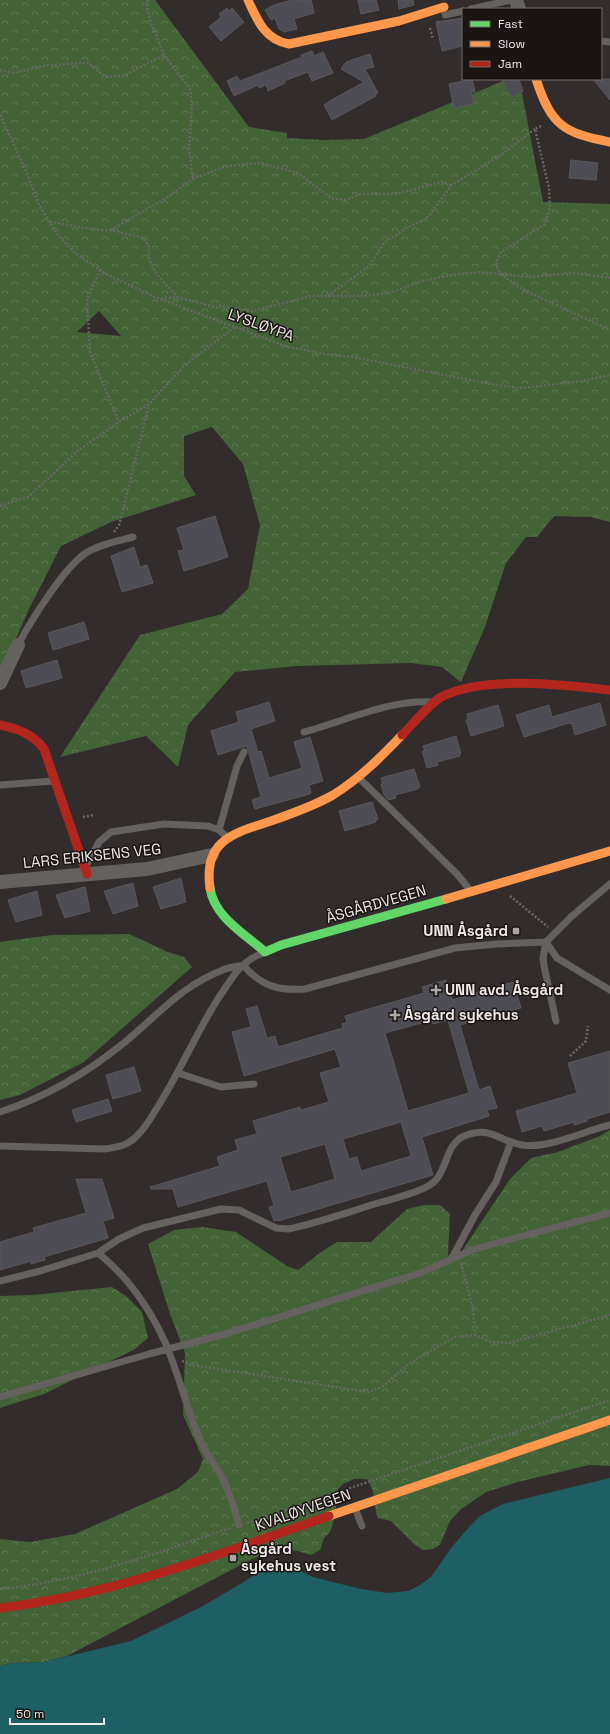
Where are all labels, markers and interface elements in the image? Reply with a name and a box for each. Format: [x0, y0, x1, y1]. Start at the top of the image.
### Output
legend [462, 8, 602, 80]
text: Fast [498, 16, 523, 32]
text: Slow [498, 36, 525, 52]
text: Jam [498, 56, 522, 72]
street label: LYSLØYPA [226, 304, 297, 345]
street label: LARS ERIKSENS VEG [22, 839, 162, 872]
street label: ÅSGÅRDVEGEN [324, 880, 428, 927]
place label: UNN Åsgård [423, 921, 508, 940]
marker: UNN Åsgård [511, 926, 521, 936]
place label: UNN avd. Åsgård [445, 980, 563, 999]
marker: UNN avd. Åsgård [430, 984, 442, 996]
place label: Åsgård sykehus [404, 1005, 519, 1024]
marker: Åsgård sykehus [389, 1009, 401, 1021]
street label: KVALØYVEGEN [253, 1484, 353, 1535]
place label: Åsgård sykehus vest [241, 1539, 336, 1575]
marker: Åsgård sykehus vest [228, 1553, 238, 1563]
scale bar [10, 1700, 104, 1726]
text: 50 m [16, 1706, 44, 1722]

